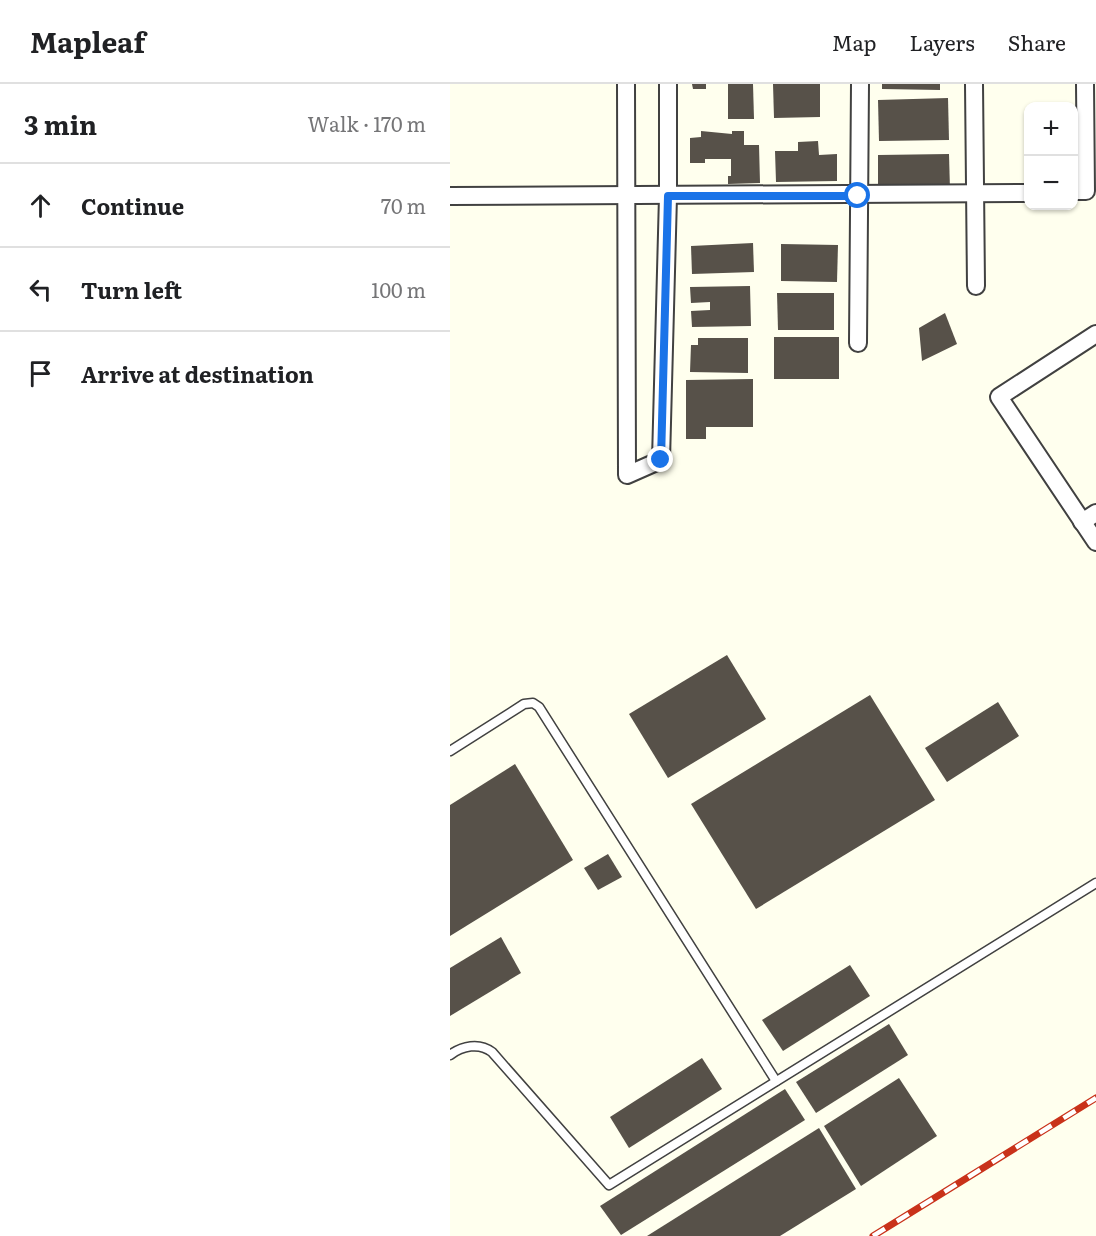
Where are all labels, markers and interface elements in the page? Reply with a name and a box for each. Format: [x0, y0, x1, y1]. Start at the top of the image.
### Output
text: Mapleaf [30, 20, 145, 62]
text: Map [832, 26, 877, 57]
text: Layers [910, 26, 975, 57]
text: Share [1008, 26, 1066, 57]
map controls [1024, 102, 1078, 210]
button: + [1024, 102, 1078, 156]
text: 3 min [24, 104, 97, 143]
text: Walk · 170 m [308, 108, 426, 138]
button: − [1024, 156, 1078, 210]
route start [844, 182, 870, 208]
icon: ahead [24, 189, 57, 222]
text: Continue [81, 189, 184, 222]
text: 70 m [381, 190, 426, 220]
icon: left [24, 273, 57, 306]
text: Turn left [81, 273, 182, 306]
text: 100 m [371, 274, 426, 304]
icon: arrive [24, 357, 57, 390]
text: Arrive at destination [81, 357, 314, 390]
route end [647, 446, 673, 472]

